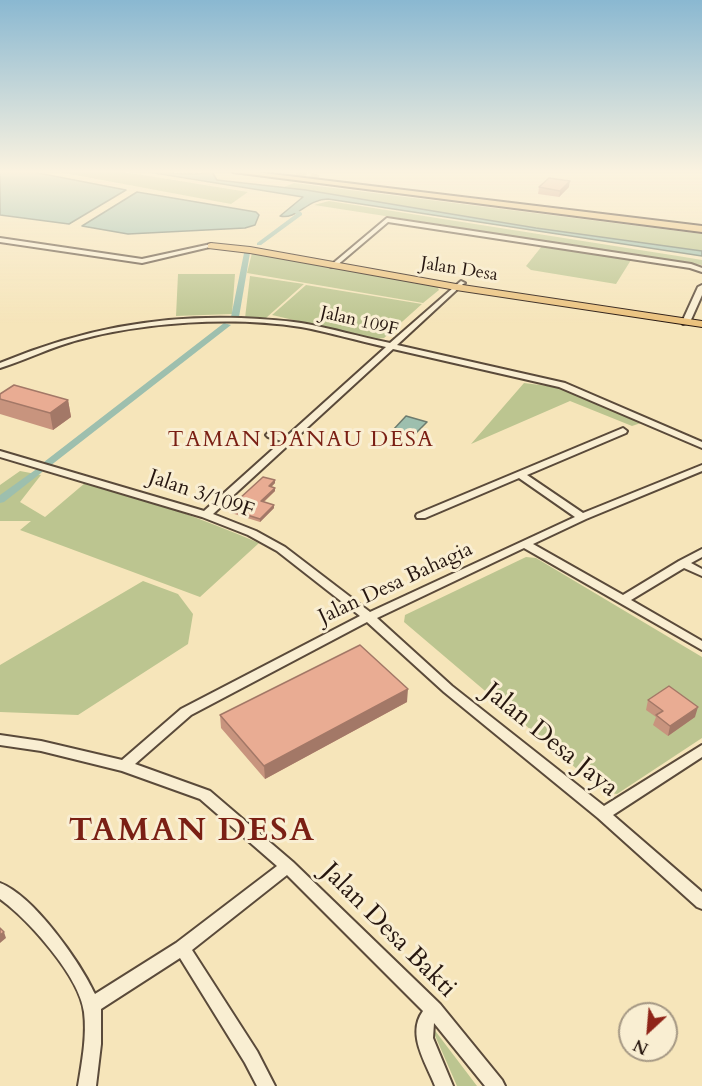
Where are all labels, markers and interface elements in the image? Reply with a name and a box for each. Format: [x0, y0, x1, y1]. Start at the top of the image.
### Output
street label: Jalan Desa [419, 253, 499, 287]
street label: Jalan 109F [318, 303, 400, 341]
district label: TAMAN DANAU DESA [168, 428, 434, 454]
street label: Jalan 3/109F [145, 465, 257, 525]
street label: Jalan Desa Bahagia [315, 537, 477, 631]
street label: Jalan Desa Jaya [476, 677, 624, 805]
district label: TAMAN DESA [68, 812, 316, 852]
street label: Jalan Desa Bakti [314, 857, 462, 1005]
north arrow [618, 1002, 678, 1062]
text: N [630, 1033, 652, 1059]

